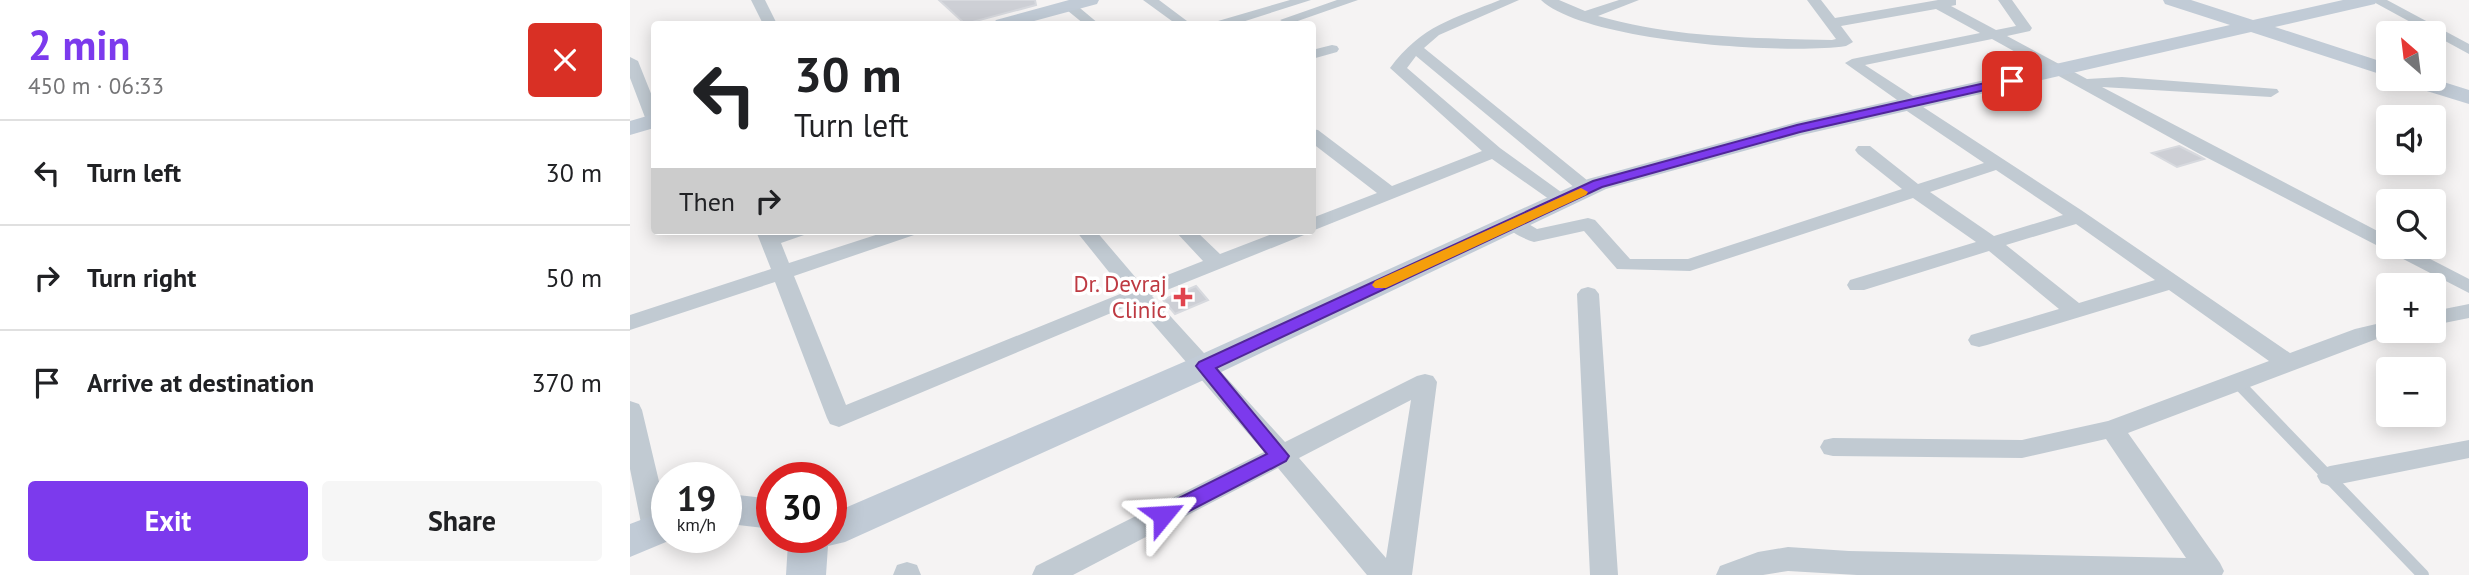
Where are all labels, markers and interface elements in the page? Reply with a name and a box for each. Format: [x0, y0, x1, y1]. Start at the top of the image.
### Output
text: 2 min [28, 17, 130, 72]
north arrow [2376, 21, 2446, 91]
map controls [2376, 21, 2446, 427]
button: close [528, 23, 602, 97]
text: 30 m [794, 42, 901, 106]
icon: left [679, 49, 770, 140]
pin [1982, 51, 2042, 111]
icon: arrive [1993, 62, 2031, 100]
text: 450 m · 06:33 [28, 71, 164, 100]
text: Turn left [794, 104, 909, 146]
button: sound [2376, 105, 2446, 175]
icon: left [28, 154, 66, 192]
text: Turn left [87, 156, 181, 189]
text: 30 m [546, 156, 602, 189]
icon: right [749, 182, 787, 220]
text: Then [679, 185, 735, 218]
button: search [2376, 189, 2446, 259]
icon: right [28, 259, 66, 297]
text: Turn right [87, 261, 196, 294]
text: 50 m [546, 261, 602, 294]
place label: Dr. Devraj Clinic [1074, 269, 1167, 324]
button: + [2376, 273, 2446, 343]
marker: Dr. Devraj Clinic [1173, 287, 1193, 307]
button: − [2376, 357, 2446, 427]
icon: arrive [28, 364, 66, 402]
text: Arrive at destination [87, 366, 314, 399]
text: 370 m [531, 366, 602, 399]
speed limit sign: 30 [756, 462, 847, 553]
text: 19 [677, 475, 716, 521]
position arrow [1126, 478, 1200, 552]
button: Exit [28, 481, 308, 561]
button: Share [322, 481, 602, 561]
text: km/h [677, 513, 716, 536]

